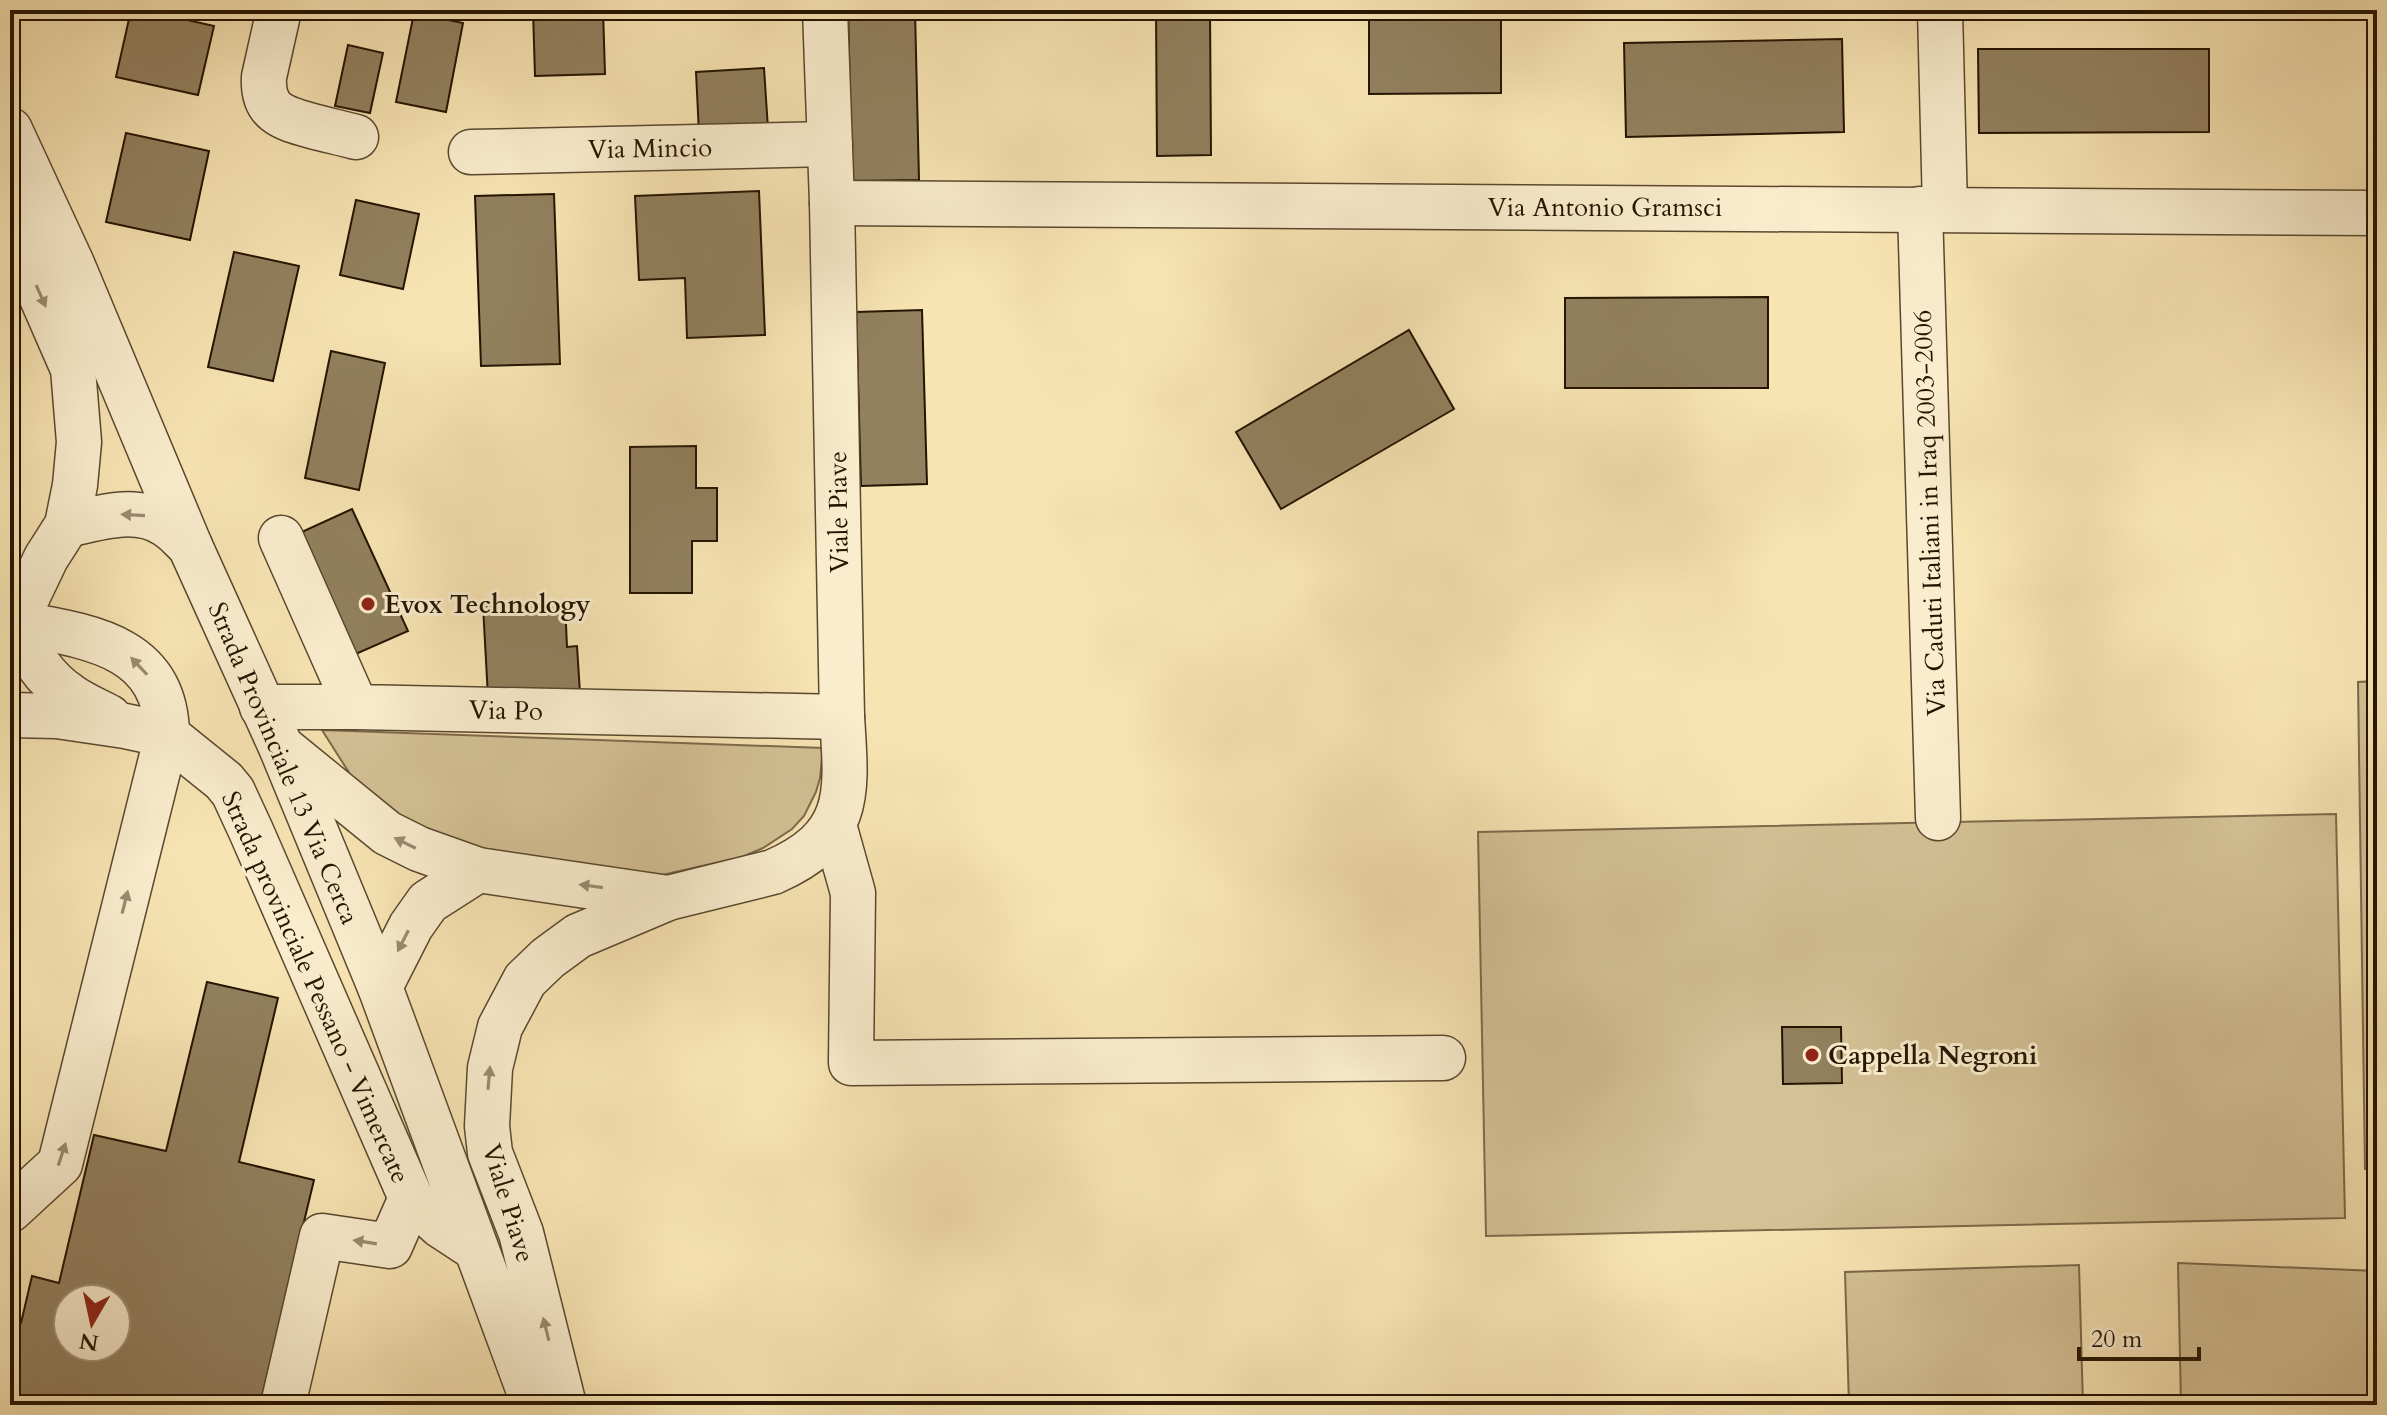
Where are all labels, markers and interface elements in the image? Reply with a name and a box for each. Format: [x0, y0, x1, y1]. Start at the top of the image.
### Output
street label: Via Mincio [587, 130, 713, 167]
street label: Via Antonio Gramsci [1488, 190, 1722, 225]
one-way arrow [35, 284, 48, 308]
street label: Via Caduti Italiani in Iraq 2003-2006 [1905, 309, 1954, 717]
street label: Viale Piave [820, 451, 857, 573]
one-way arrow [120, 509, 145, 522]
place label: Evox Technology [384, 587, 591, 622]
marker: Evox Technology [359, 595, 377, 613]
street label: Strada Provinciale 13 Via Cerca [200, 597, 367, 930]
one-way arrow [130, 657, 148, 676]
street label: Via Po [469, 692, 543, 729]
street label: Strada provinciale Pessano - Vimercate [213, 786, 418, 1189]
one-way arrow [393, 836, 416, 849]
one-way arrow [578, 879, 603, 892]
one-way arrow [119, 889, 132, 914]
one-way arrow [397, 930, 410, 953]
place label: Cappella Negroni [1828, 1038, 2037, 1073]
marker: Cappella Negroni [1803, 1046, 1821, 1064]
one-way arrow [483, 1066, 496, 1091]
street label: Viale Piave [474, 1140, 543, 1267]
one-way arrow [56, 1141, 68, 1165]
one-way arrow [352, 1236, 377, 1248]
north arrow [52, 1283, 132, 1363]
scale bar [2079, 1311, 2199, 1361]
one-way arrow [539, 1317, 551, 1342]
text: 20 m [2091, 1323, 2143, 1356]
text: N [77, 1325, 101, 1358]

